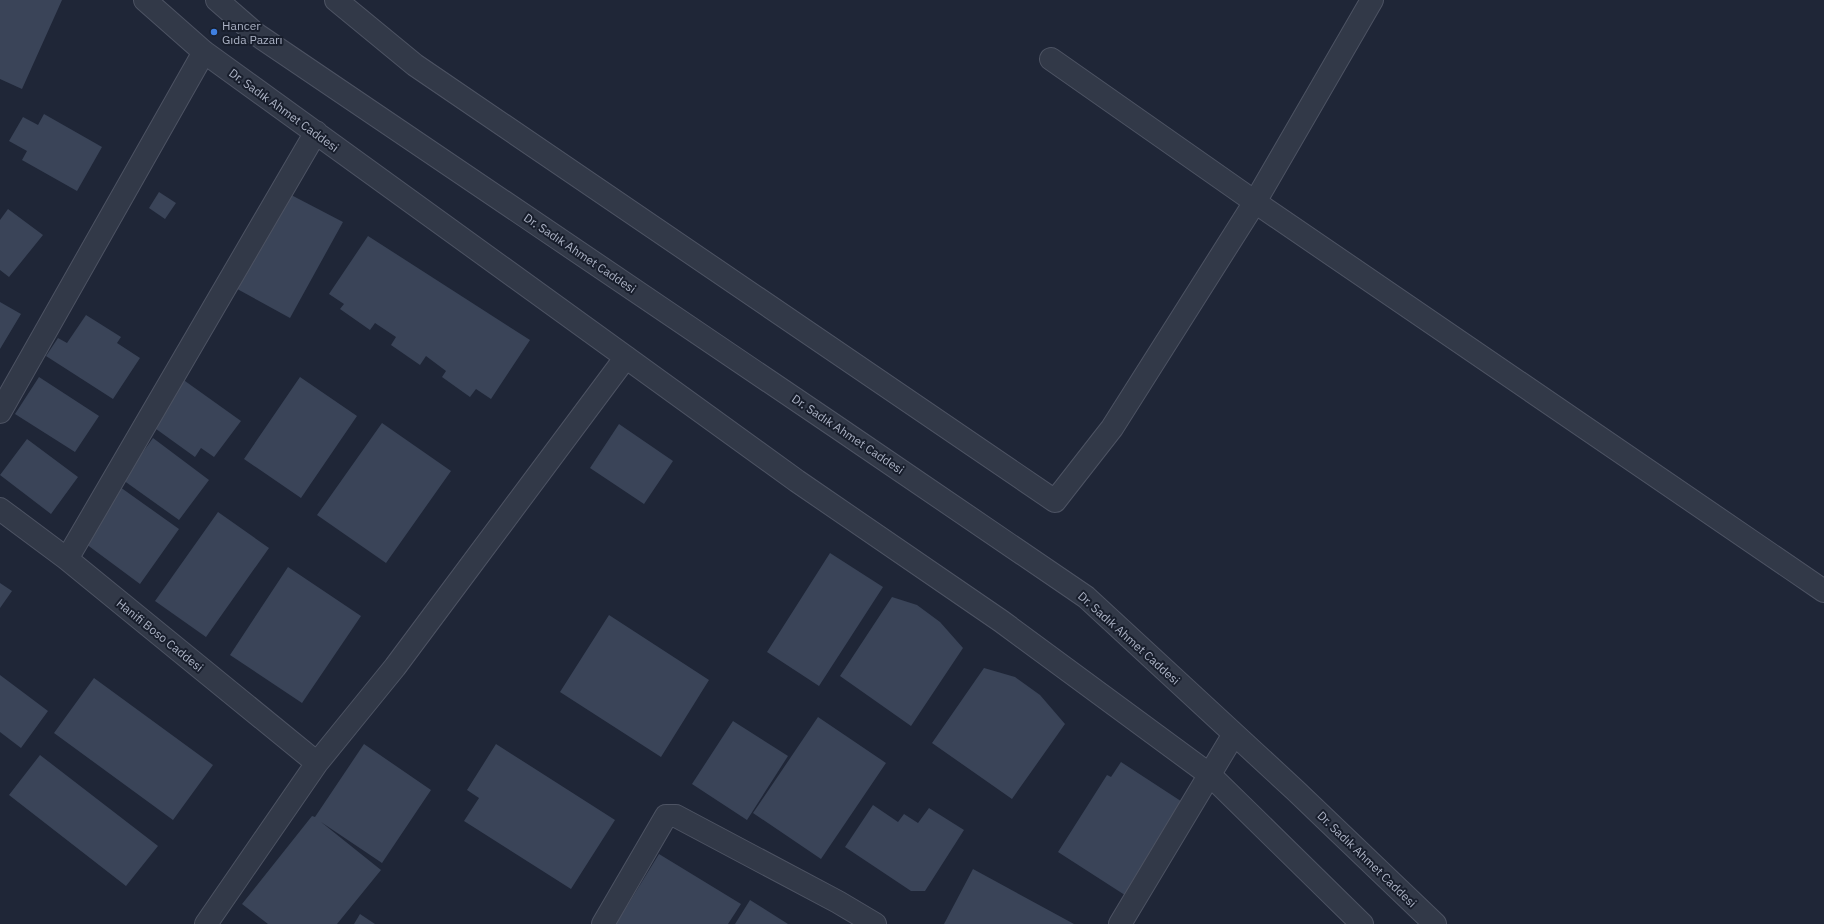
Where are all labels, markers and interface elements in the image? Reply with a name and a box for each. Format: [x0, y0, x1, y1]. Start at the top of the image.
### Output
place label: Hancer Gıda Pazarı [222, 18, 282, 47]
marker: Hancer Gıda Pazarı [209, 27, 219, 37]
street label: Dr. Sadık Ahmet Caddesi [226, 65, 342, 155]
street label: Dr. Sadık Ahmet Caddesi [521, 210, 639, 296]
street label: Dr. Sadık Ahmet Caddesi [789, 391, 907, 477]
street label: Dr. Sadık Ahmet Caddesi [1075, 588, 1183, 688]
street label: Hanifi Boso Caddesi [114, 595, 206, 675]
street label: Dr. Sadık Ahmet Caddesi [1314, 808, 1420, 910]

